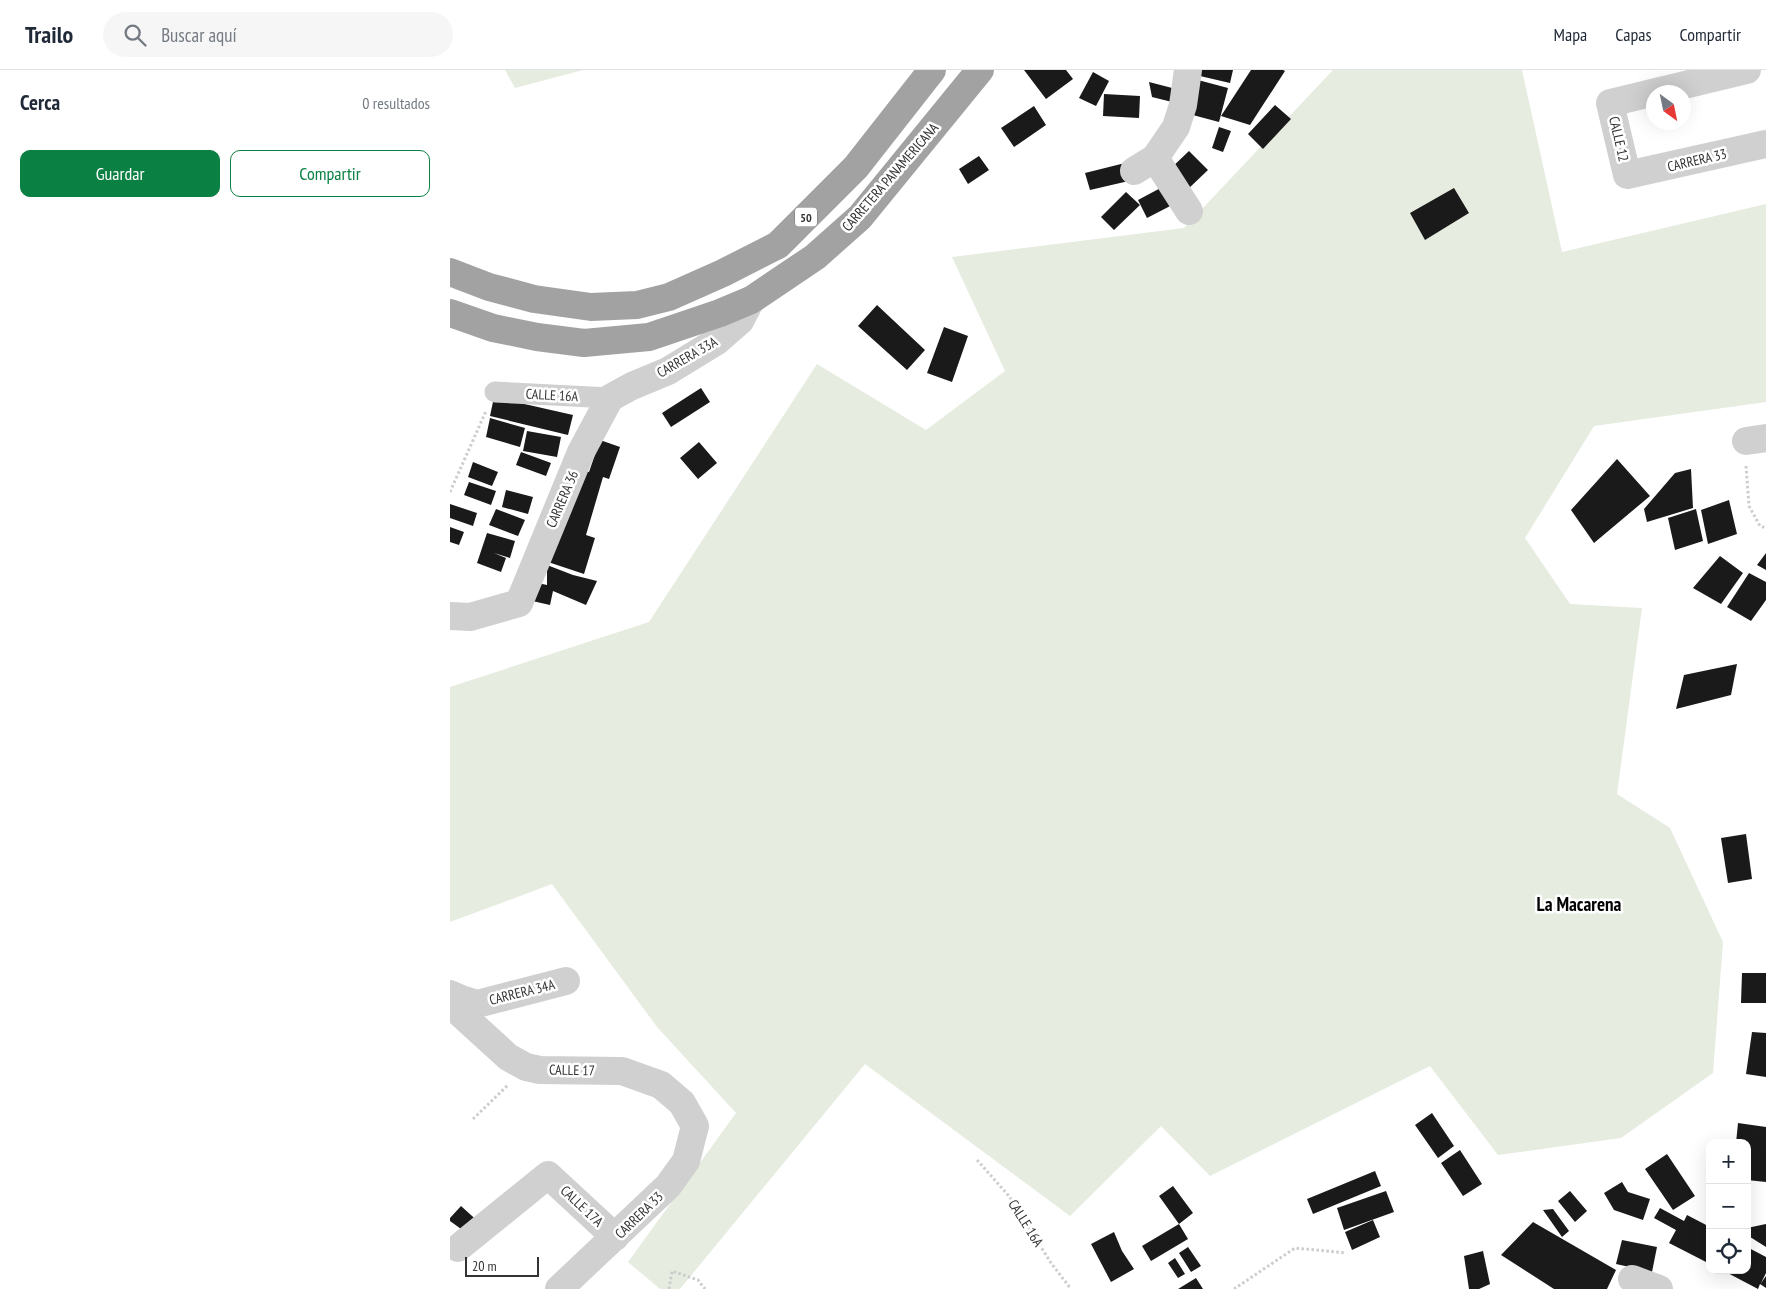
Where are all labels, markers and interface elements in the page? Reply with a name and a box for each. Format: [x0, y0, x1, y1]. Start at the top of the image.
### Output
search box [103, 12, 453, 57]
text: Trailo [25, 19, 73, 50]
icon: search [121, 21, 149, 49]
text: Buscar aquí [161, 23, 237, 47]
text: Mapa [1554, 23, 1587, 46]
text: Capas [1615, 23, 1652, 46]
text: Compartir [1680, 23, 1741, 46]
north arrow [1646, 85, 1691, 130]
text: Cerca [20, 89, 60, 116]
text: 0 resultados [362, 93, 430, 113]
street label: CALLE 12 [1605, 115, 1633, 163]
street label: CARRETERA PANAMERICANA [838, 119, 942, 235]
street label: CARRERA 33 [1666, 144, 1728, 176]
button: Guardar [20, 150, 220, 197]
button: Compartir [230, 150, 430, 197]
road number: 50 [795, 208, 817, 226]
street label: CARRERA 33A [654, 332, 721, 382]
street label: CALLE 16A [525, 385, 579, 405]
street label: CARRERA 36 [542, 468, 582, 530]
district label: La Macarena [1537, 892, 1622, 916]
street label: CARRERA 34A [487, 975, 557, 1009]
street label: CALLE 17 [549, 1061, 595, 1079]
map controls [1706, 1139, 1751, 1274]
button: + [1706, 1139, 1751, 1184]
street label: CALLE 17A [557, 1182, 608, 1231]
button: − [1706, 1184, 1751, 1229]
street label: CARRERA 33 [611, 1188, 667, 1242]
street label: CALLE 16A [1004, 1196, 1048, 1250]
button: locate [1706, 1229, 1751, 1274]
scale bar [465, 1254, 539, 1277]
text: 20 m [472, 1257, 497, 1275]

